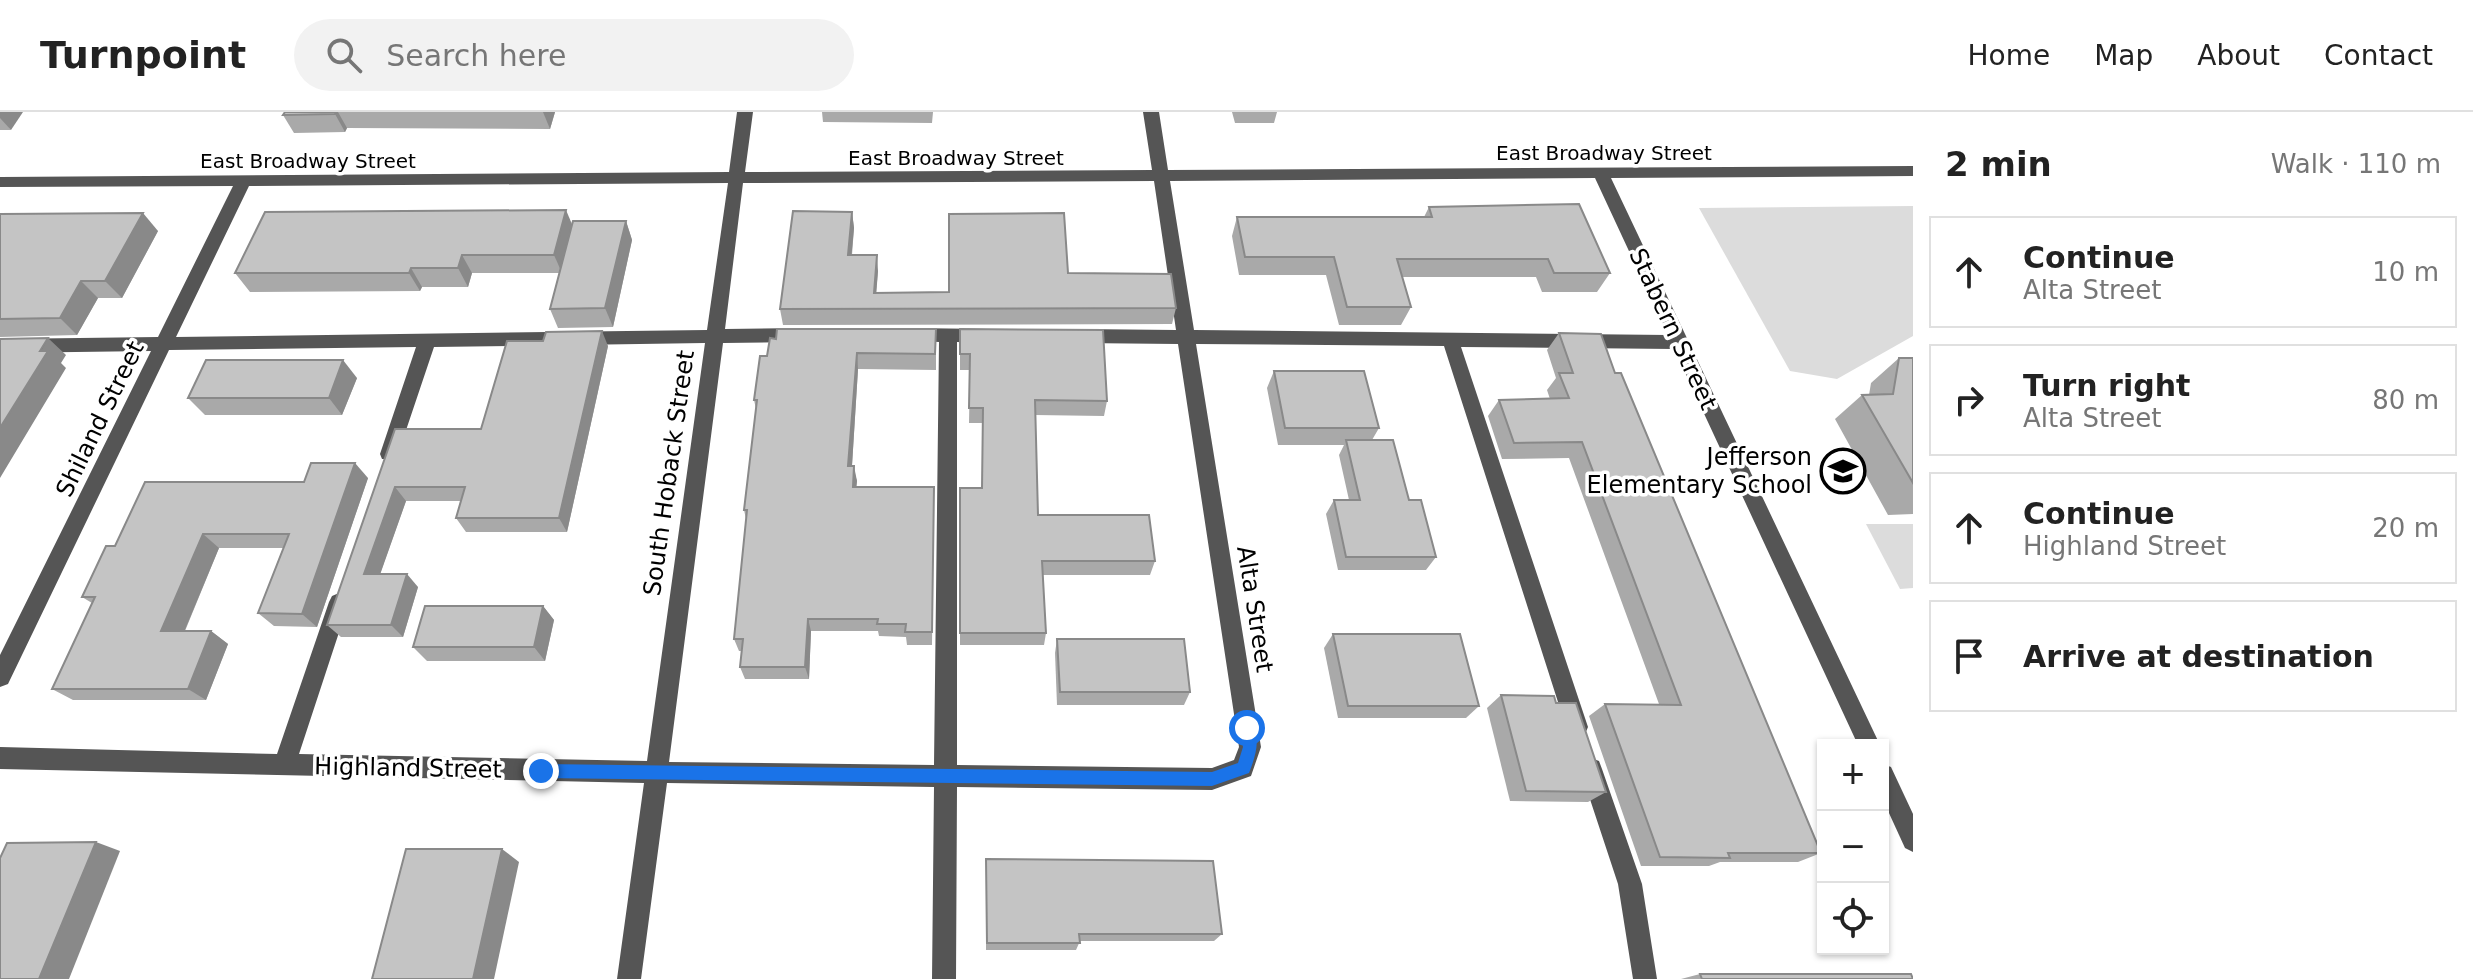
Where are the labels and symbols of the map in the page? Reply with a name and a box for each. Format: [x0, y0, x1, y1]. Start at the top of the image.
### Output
street label: East Broadway Street [1496, 141, 1712, 165]
street label: East Broadway Street [848, 146, 1064, 170]
street label: East Broadway Street [200, 149, 416, 173]
street label: Stabern Street [1623, 244, 1723, 414]
street label: Shiland Street [50, 337, 150, 501]
street label: South Hoback Street [638, 348, 700, 598]
place label: Jefferson Elementary School [1587, 443, 1812, 499]
school or university icon: Jefferson Elementary School [1819, 447, 1867, 495]
street label: Alta Street [1231, 544, 1279, 674]
route start [1229, 710, 1265, 746]
street label: Highland Street [314, 752, 502, 784]
route end [523, 753, 559, 789]

